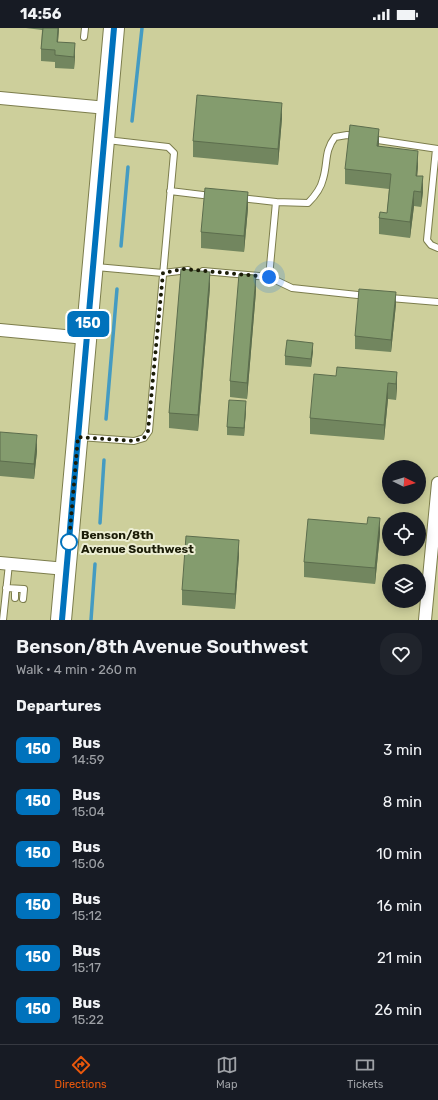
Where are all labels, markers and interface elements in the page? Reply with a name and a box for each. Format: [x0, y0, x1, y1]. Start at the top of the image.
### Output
text: 14:56 [20, 5, 62, 23]
your location [259, 267, 279, 287]
line badge: 150 [65, 311, 111, 337]
text: 150 [75, 315, 101, 332]
north arrow [382, 460, 426, 504]
map controls [382, 460, 426, 608]
button: locate [382, 512, 426, 556]
place label: Benson/8th Avenue Southwest [81, 528, 194, 556]
marker: Benson/8th Avenue Southwest [60, 533, 78, 551]
button: layers [382, 564, 426, 608]
button: heart [380, 633, 422, 675]
text: Benson/8th Avenue Southwest [16, 635, 308, 658]
text: Walk · 4 min · 260 m [16, 662, 137, 677]
text: Departures [16, 697, 101, 715]
text: Bus [72, 734, 100, 752]
text: 150 [25, 741, 51, 758]
text: 3 min [383, 741, 422, 759]
text: 14:59 [72, 752, 104, 767]
text: Bus [72, 786, 100, 804]
text: 150 [25, 793, 51, 810]
text: 8 min [383, 793, 422, 811]
text: 15:04 [72, 804, 105, 819]
text: Bus [72, 838, 100, 856]
text: 150 [25, 845, 51, 862]
text: 10 min [376, 845, 422, 863]
text: 15:06 [72, 856, 105, 871]
text: Bus [72, 890, 100, 908]
text: 150 [25, 897, 51, 914]
text: 16 min [377, 897, 422, 915]
text: 15:12 [72, 908, 102, 923]
text: Bus [72, 942, 100, 960]
text: 150 [25, 949, 51, 966]
text: 21 min [377, 949, 422, 967]
text: 15:17 [72, 960, 101, 975]
text: Bus [72, 994, 100, 1012]
text: 150 [25, 1001, 51, 1018]
text: 26 min [374, 1001, 422, 1019]
text: 15:22 [72, 1012, 104, 1027]
tab: Directions [55, 1054, 107, 1091]
tab: Map [216, 1054, 238, 1091]
tab: Tickets [347, 1054, 383, 1091]

